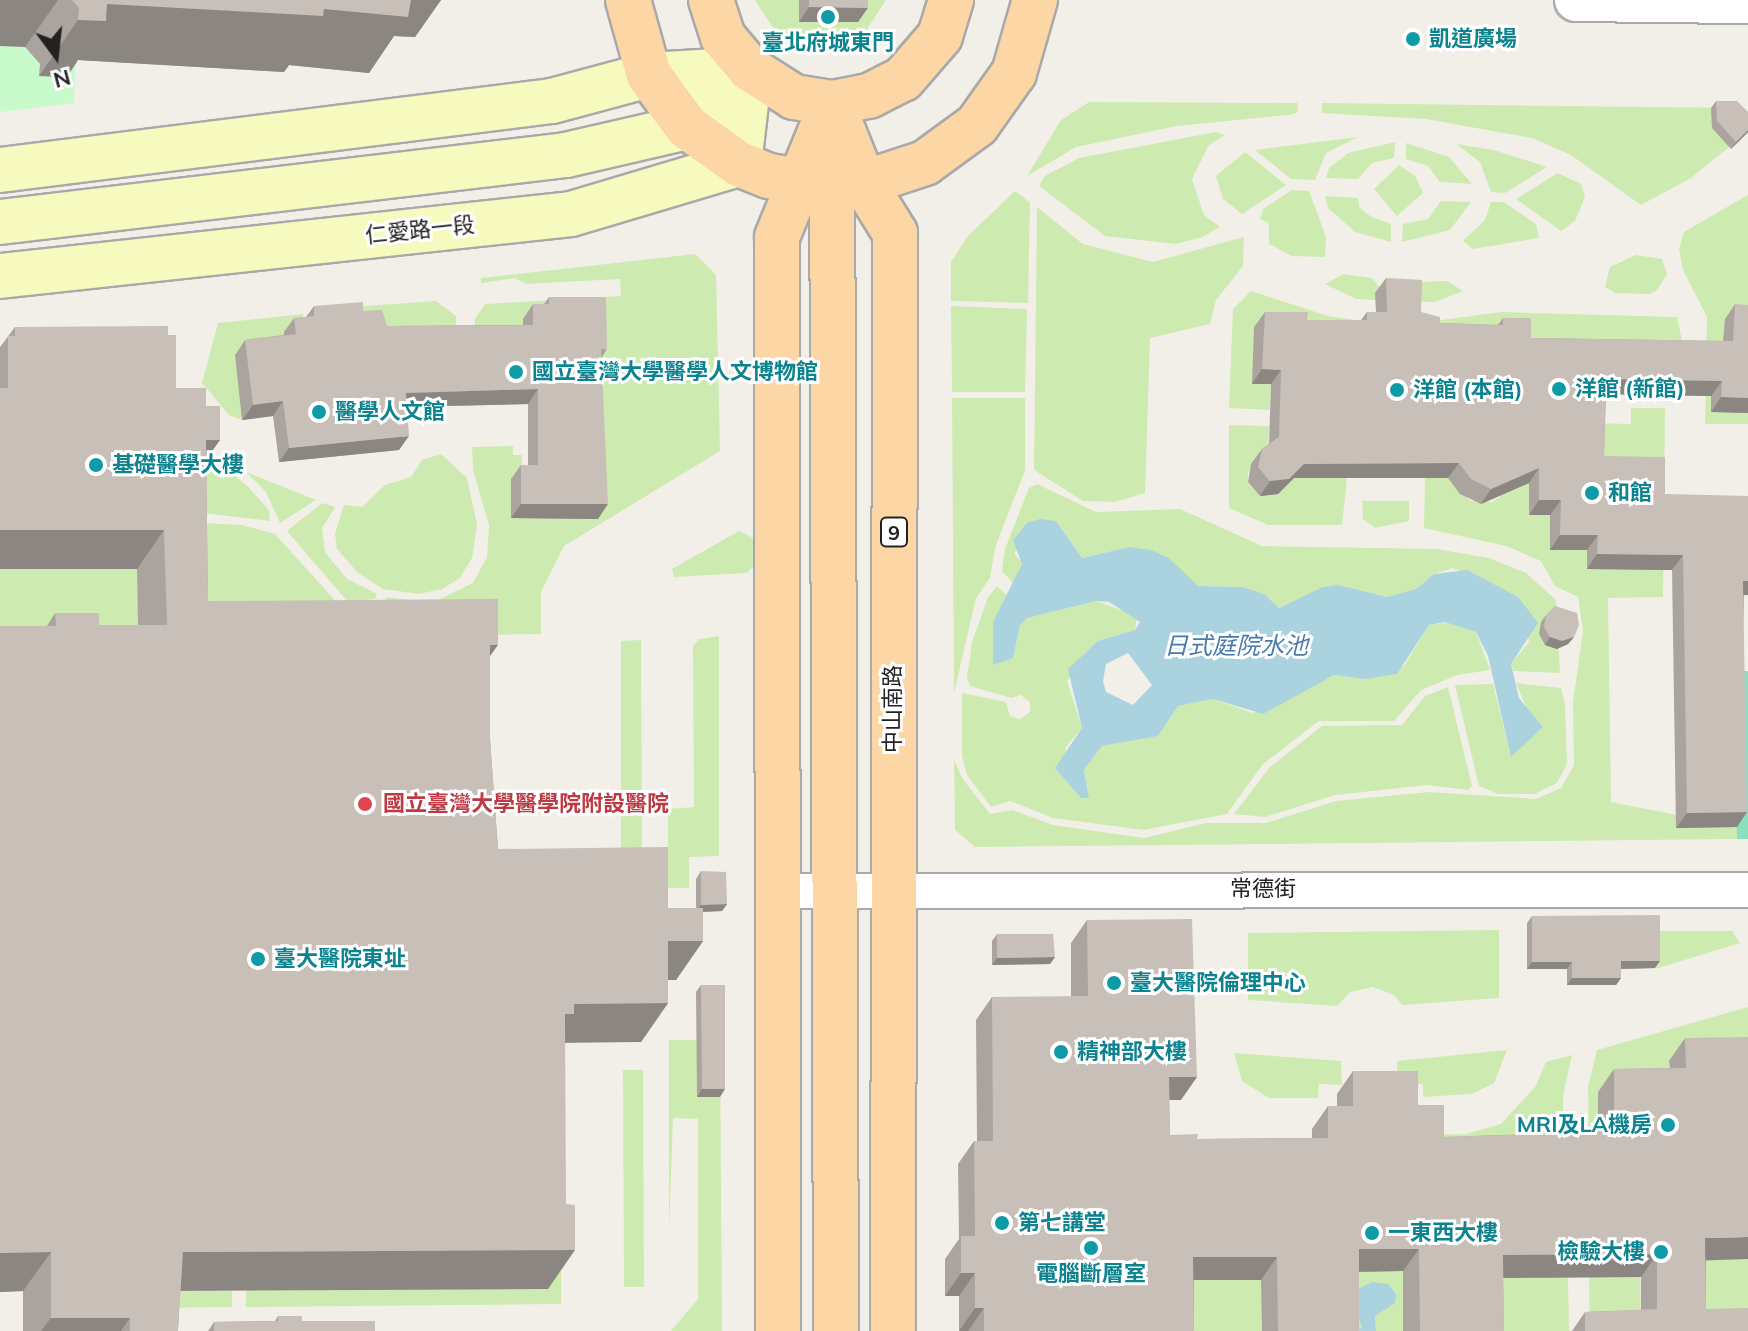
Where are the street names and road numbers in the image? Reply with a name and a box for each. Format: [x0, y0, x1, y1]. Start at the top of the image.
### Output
street label: 仁愛路一段 [364, 211, 476, 249]
road number: 9 [880, 516, 908, 548]
street label: 中山南路 [880, 665, 906, 753]
street label: 常德街 [1230, 876, 1296, 902]

